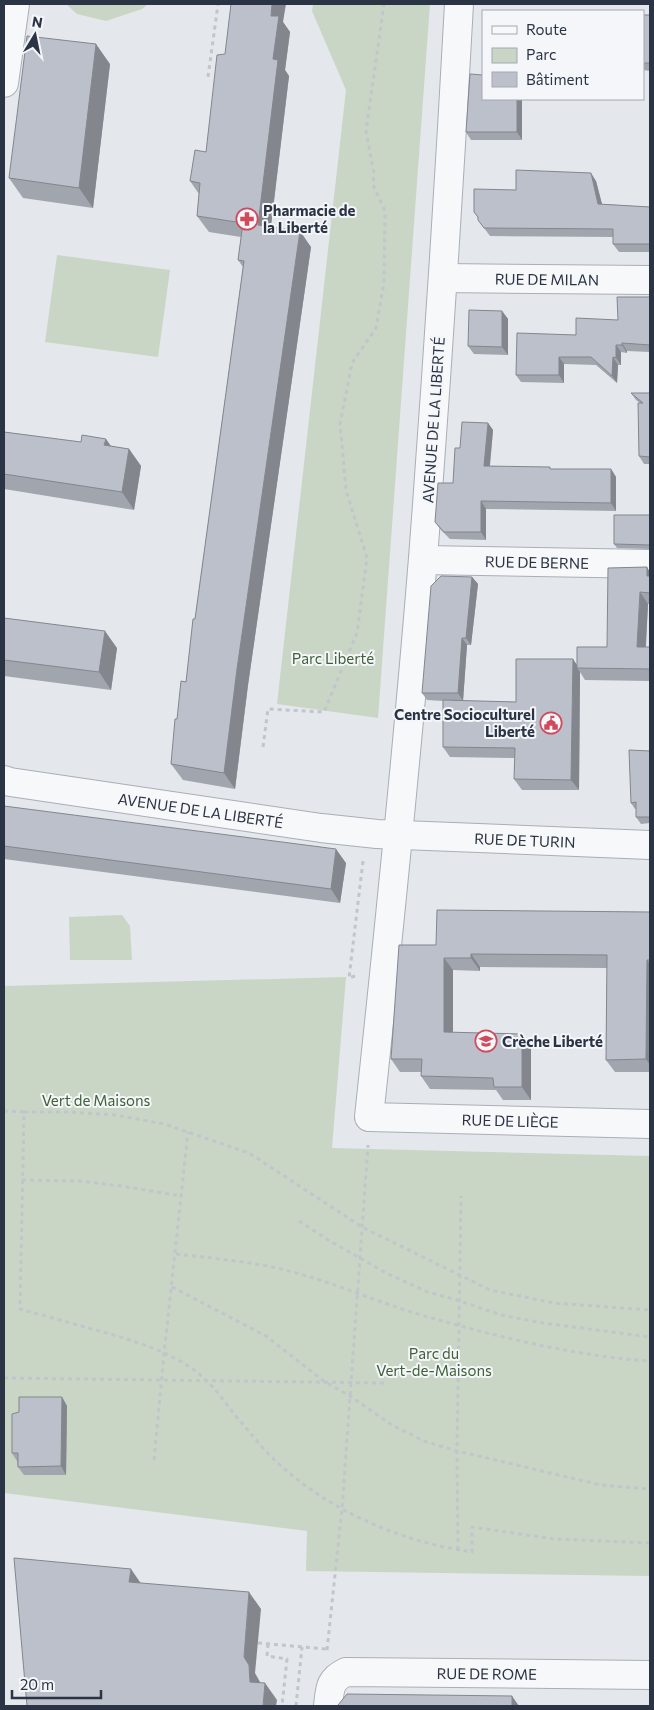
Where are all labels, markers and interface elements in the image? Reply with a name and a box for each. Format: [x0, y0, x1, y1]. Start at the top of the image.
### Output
north arrow [10, 10, 60, 60]
legend [482, 10, 644, 100]
text: N [31, 12, 44, 31]
text: Route [526, 20, 567, 38]
text: Parc [526, 45, 556, 63]
text: Bâtiment [526, 70, 589, 88]
place label: Pharmacie de la Liberté [263, 201, 355, 236]
pharmacy icon: Pharmacie de la Liberté [235, 207, 259, 231]
street label: RUE DE MILAN [495, 270, 599, 289]
street label: AVENUE DE LA LIBERTÉ [417, 336, 448, 504]
street label: RUE DE BERNE [485, 552, 589, 572]
park label: Parc Liberté [292, 649, 374, 667]
place label: Centre Socioculturel Liberté [394, 705, 535, 740]
public building icon: Centre Socioculturel Liberté [539, 711, 563, 735]
street label: AVENUE DE LA LIBERTÉ [117, 789, 285, 831]
street label: RUE DE TURIN [474, 829, 576, 851]
school or university icon: Crèche Liberté [474, 1029, 498, 1053]
place label: Crèche Liberté [502, 1032, 603, 1050]
park label: Vert de Maisons [42, 1091, 151, 1109]
street label: RUE DE LIÈGE [461, 1110, 559, 1131]
park label: Parc du Vert-de-Maisons [376, 1344, 492, 1379]
street label: RUE DE ROME [437, 1664, 537, 1683]
scale bar [12, 1668, 101, 1700]
text: 20 m [20, 1675, 54, 1693]

